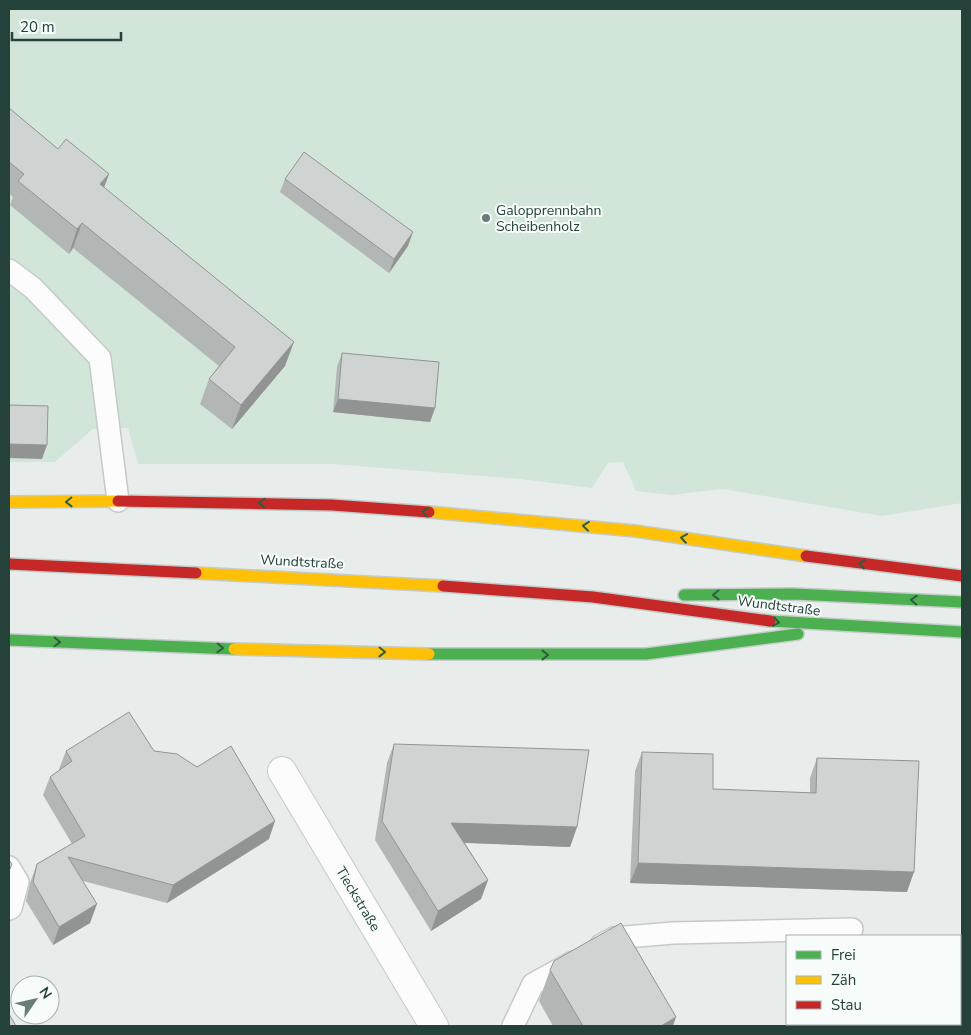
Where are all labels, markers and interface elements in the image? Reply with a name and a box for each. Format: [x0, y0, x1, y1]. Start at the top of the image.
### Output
scale bar [12, 10, 121, 42]
text: 20 m [20, 17, 55, 37]
place label: Galopprennbahn Scheibenholz [496, 201, 602, 236]
marker: Galopprennbahn Scheibenholz [480, 212, 492, 224]
one-way arrow [65, 497, 72, 507]
one-way arrow [258, 498, 266, 508]
one-way arrow [420, 506, 428, 517]
one-way arrow [582, 521, 590, 532]
one-way arrow [679, 534, 688, 544]
street label: Wundtstraße [260, 550, 344, 574]
one-way arrow [857, 559, 865, 570]
one-way arrow [712, 590, 720, 600]
street label: Wundtstraße [736, 591, 822, 621]
one-way arrow [909, 594, 917, 605]
one-way arrow [772, 616, 781, 626]
one-way arrow [54, 637, 62, 647]
one-way arrow [216, 643, 224, 654]
one-way arrow [379, 647, 387, 658]
one-way arrow [542, 650, 549, 660]
street label: Tieckstraße [331, 863, 385, 935]
legend [786, 935, 961, 1025]
text: Frei [831, 945, 856, 965]
text: Zäh [831, 970, 856, 990]
north arrow [10, 975, 60, 1025]
text: N [35, 983, 56, 1003]
text: Stau [831, 995, 862, 1015]

